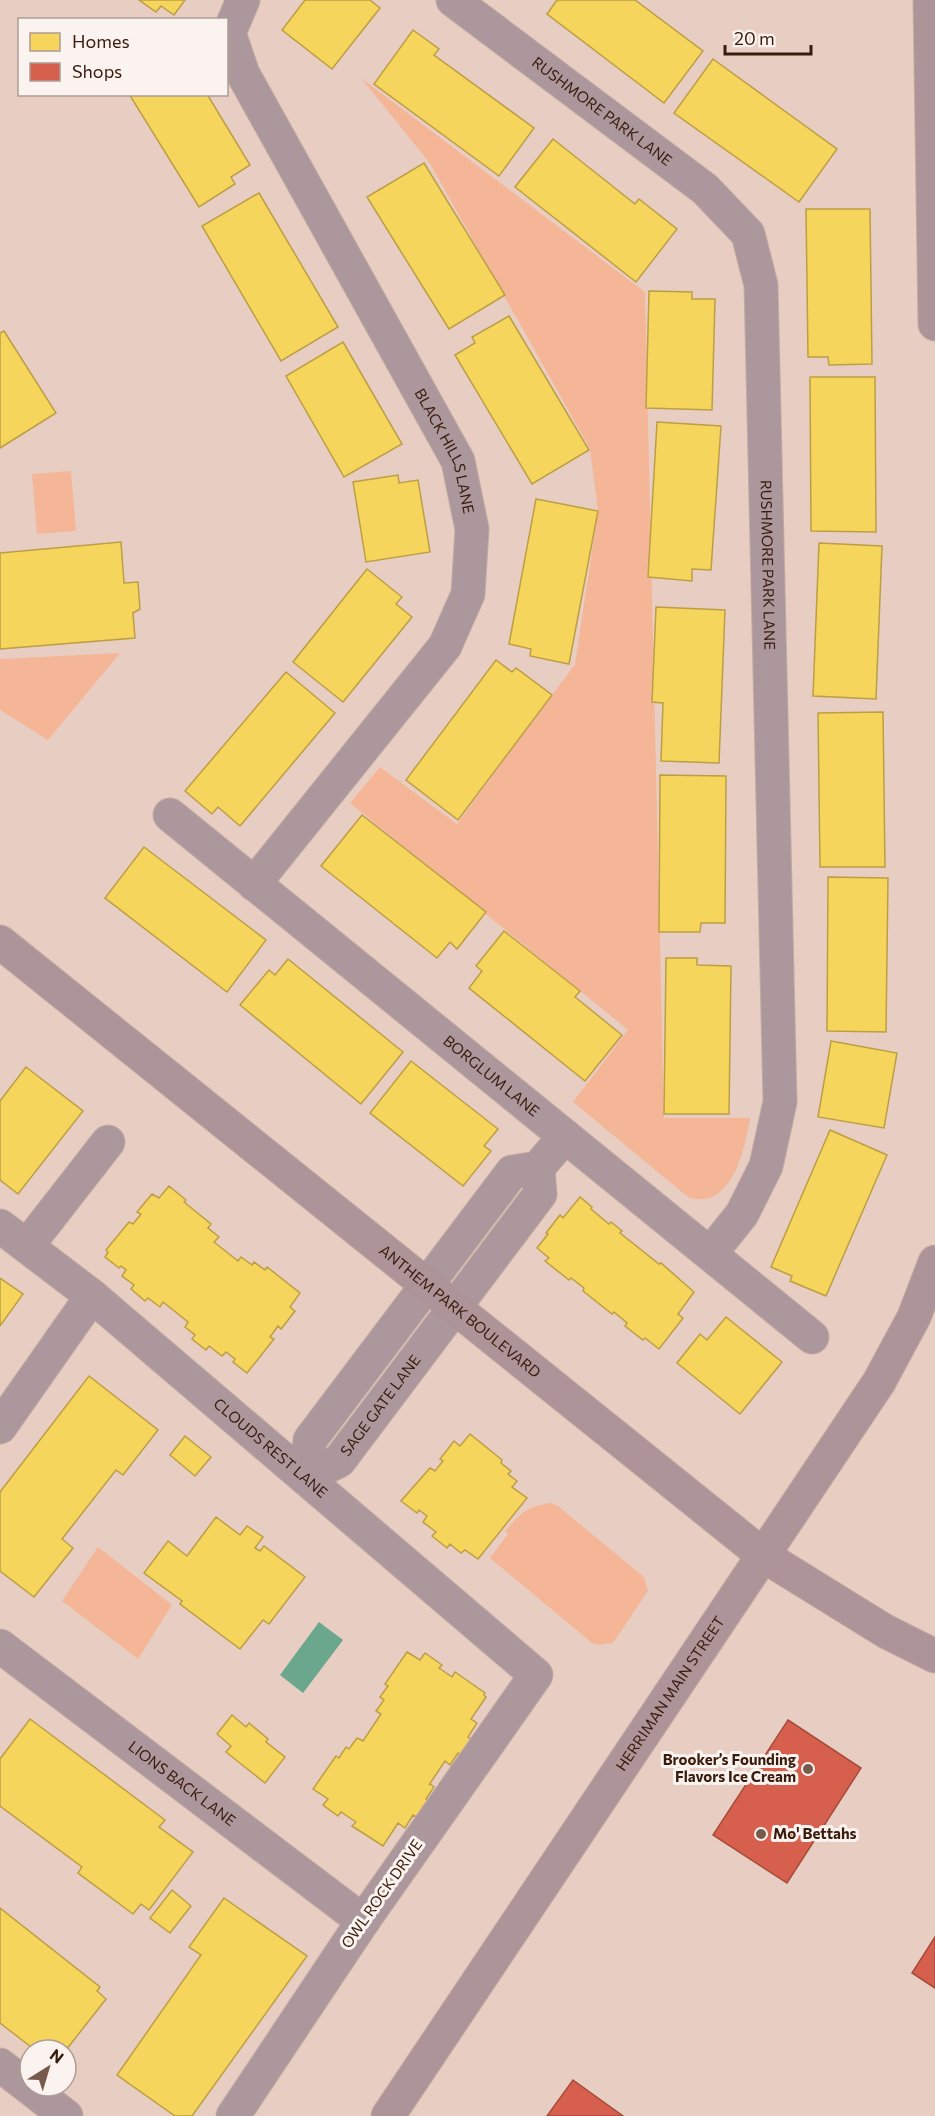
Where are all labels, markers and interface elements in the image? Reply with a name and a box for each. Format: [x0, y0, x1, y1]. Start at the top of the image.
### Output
legend [18, 18, 228, 96]
scale bar [725, 18, 810, 56]
text: 20 m [734, 27, 775, 49]
text: Homes [72, 30, 130, 52]
street label: RUSHMORE PARK LANE [529, 53, 676, 169]
text: Shops [72, 60, 122, 82]
street label: BLACK HILLS LANE [412, 385, 479, 515]
street label: RUSHMORE PARK LANE [758, 480, 779, 650]
street label: BORGLUM LANE [440, 1031, 544, 1120]
street label: ANTHEM PARK BOULEVARD [376, 1241, 545, 1381]
street label: SAGE GATE LANE [336, 1351, 424, 1459]
street label: CLOUDS REST LANE [210, 1394, 332, 1501]
street label: HERRIMAN MAIN STREET [611, 1612, 728, 1774]
street label: LIONS BACK LANE [125, 1736, 240, 1829]
place label: Brooker’s Founding Flavors Ice Cream [663, 1750, 796, 1785]
marker: Brooker’s Founding Flavors Ice Cream [801, 1762, 815, 1776]
place label: Mo' Bettahs [773, 1824, 857, 1842]
marker: Mo' Bettahs [754, 1827, 768, 1841]
street label: OWL ROCK DRIVE [337, 1836, 425, 1951]
north arrow [18, 2038, 78, 2098]
text: N [47, 2044, 68, 2067]

